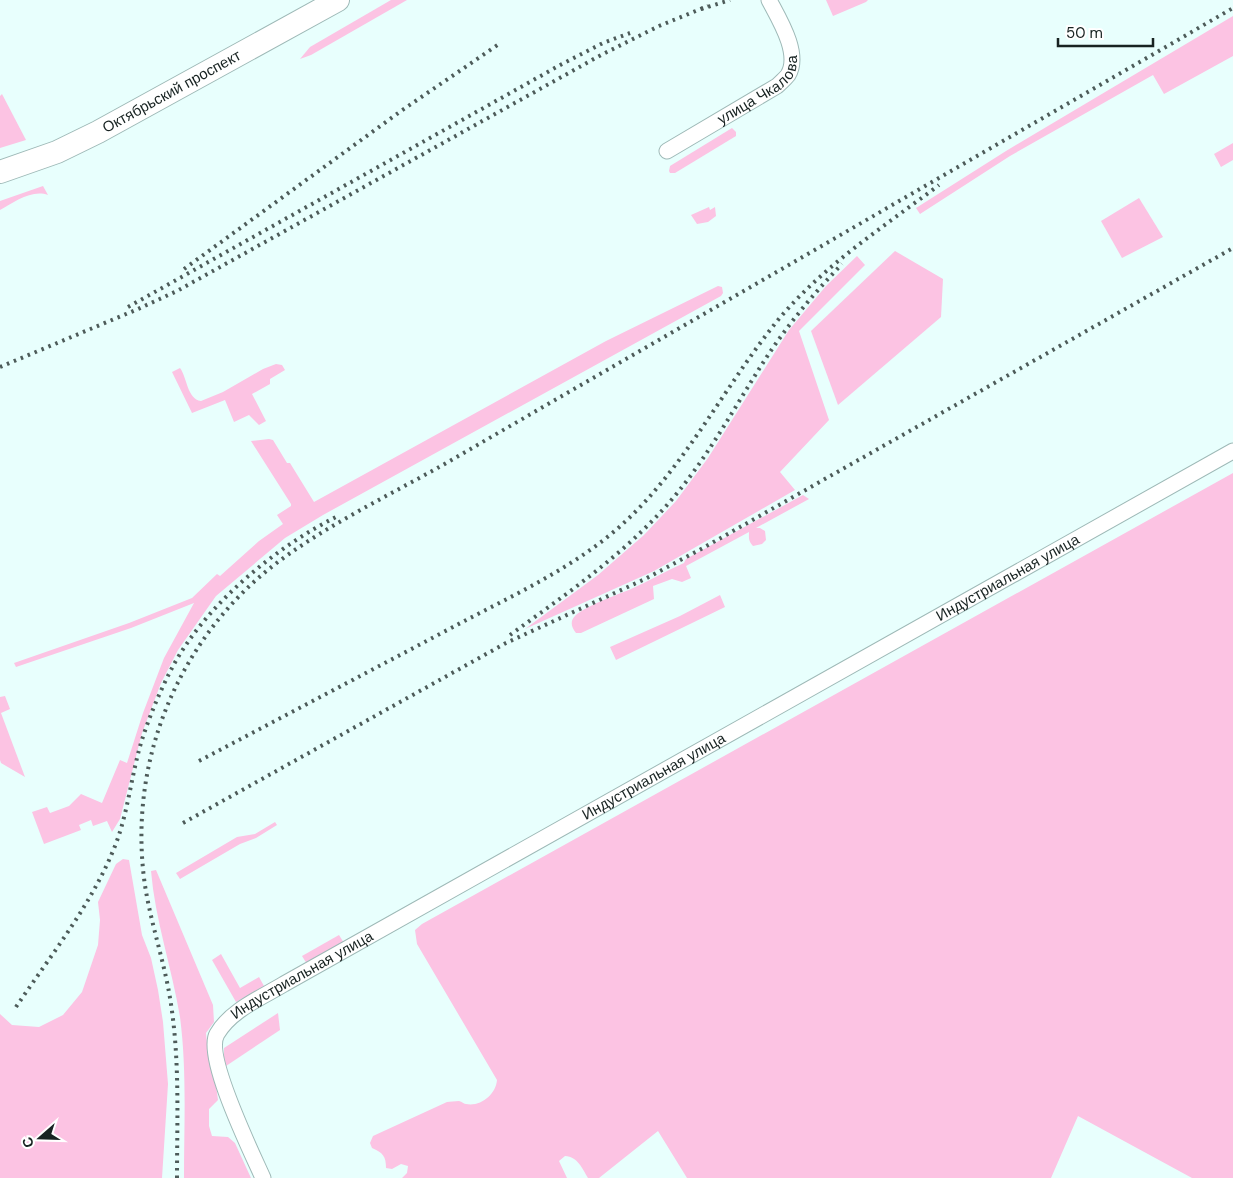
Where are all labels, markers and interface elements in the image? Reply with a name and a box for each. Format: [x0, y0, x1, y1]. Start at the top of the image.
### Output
scale bar [1058, 15, 1153, 47]
text: 50 m [1066, 23, 1103, 43]
street label: Октябрьский проспект [99, 45, 245, 138]
street label: улица Чкалова [714, 54, 802, 129]
street label: Индустриальная улица [932, 529, 1083, 626]
street label: Индустриальная улица [578, 728, 729, 825]
street label: Индустриальная улица [226, 926, 377, 1024]
north arrow [15, 1113, 65, 1163]
text: С [18, 1135, 38, 1150]

